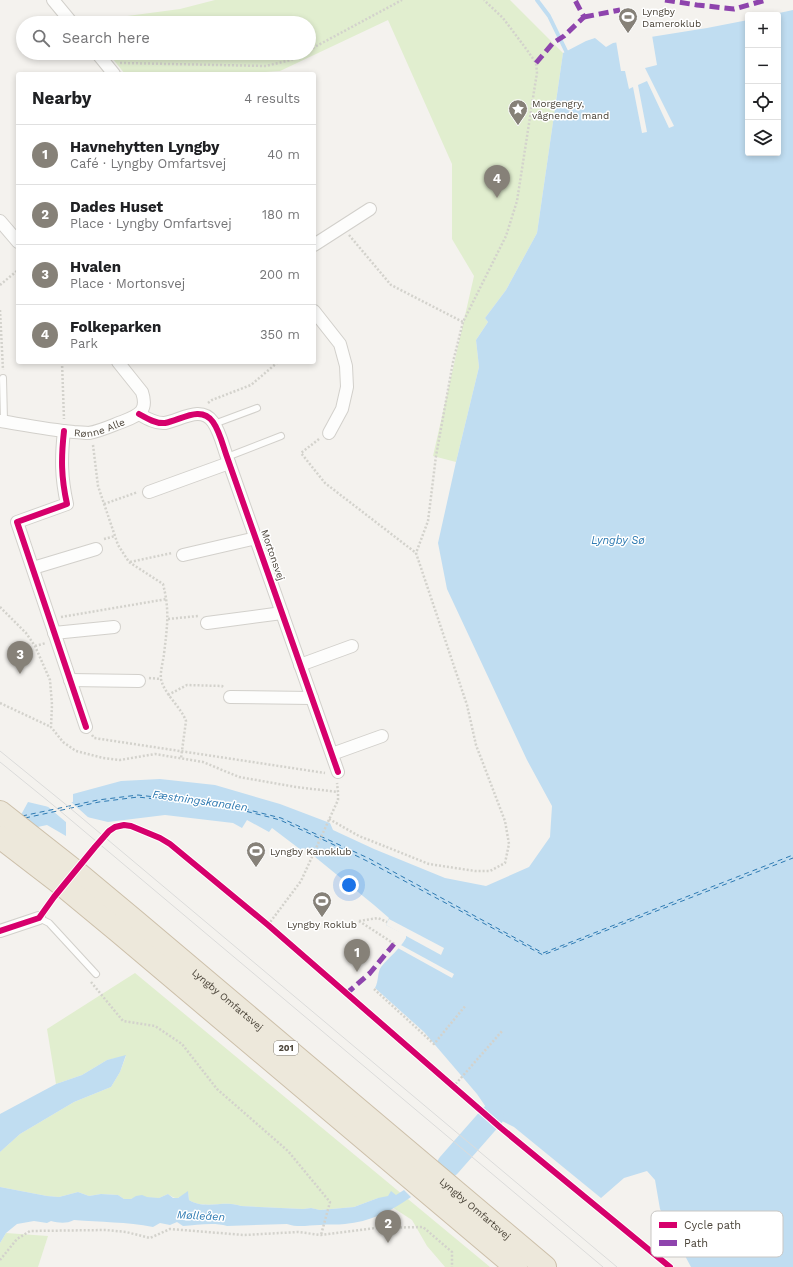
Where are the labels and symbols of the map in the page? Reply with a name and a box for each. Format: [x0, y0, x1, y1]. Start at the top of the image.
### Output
sports icon: Lyngby Dameroklub [617, 6, 639, 34]
place label: Lyngby Dameroklub [642, 6, 701, 29]
place icon: Morgengry, vågnende mand [507, 98, 529, 126]
place label: Morgengry, vågnende mand [532, 98, 609, 121]
pin: 4 [484, 165, 510, 198]
street label: Rønne Alle [74, 416, 126, 439]
street label: Mortonsvej [259, 528, 287, 582]
water label: Lyngby Sø [591, 534, 645, 547]
pin: 3 [7, 641, 33, 674]
water label: Fæstningskanalen [152, 788, 248, 814]
sports icon: Lyngby Kanoklub [245, 840, 267, 868]
place label: Lyngby Kanoklub [270, 846, 352, 857]
your location [339, 875, 359, 895]
sports icon: Lyngby Roklub [311, 890, 333, 918]
place label: Lyngby Roklub [287, 919, 357, 930]
pin: 1 [344, 939, 370, 972]
street label: Lyngby Omfartsvej [190, 966, 266, 1032]
road number: 201 [274, 1041, 298, 1055]
street label: Lyngby Omfartsvej [438, 1175, 513, 1241]
water label: Mølleåen [177, 1208, 225, 1224]
pin: 2 [375, 1210, 401, 1243]
legend [651, 1211, 783, 1257]
text: Cycle path [684, 1219, 741, 1232]
text: Path [684, 1237, 708, 1250]

